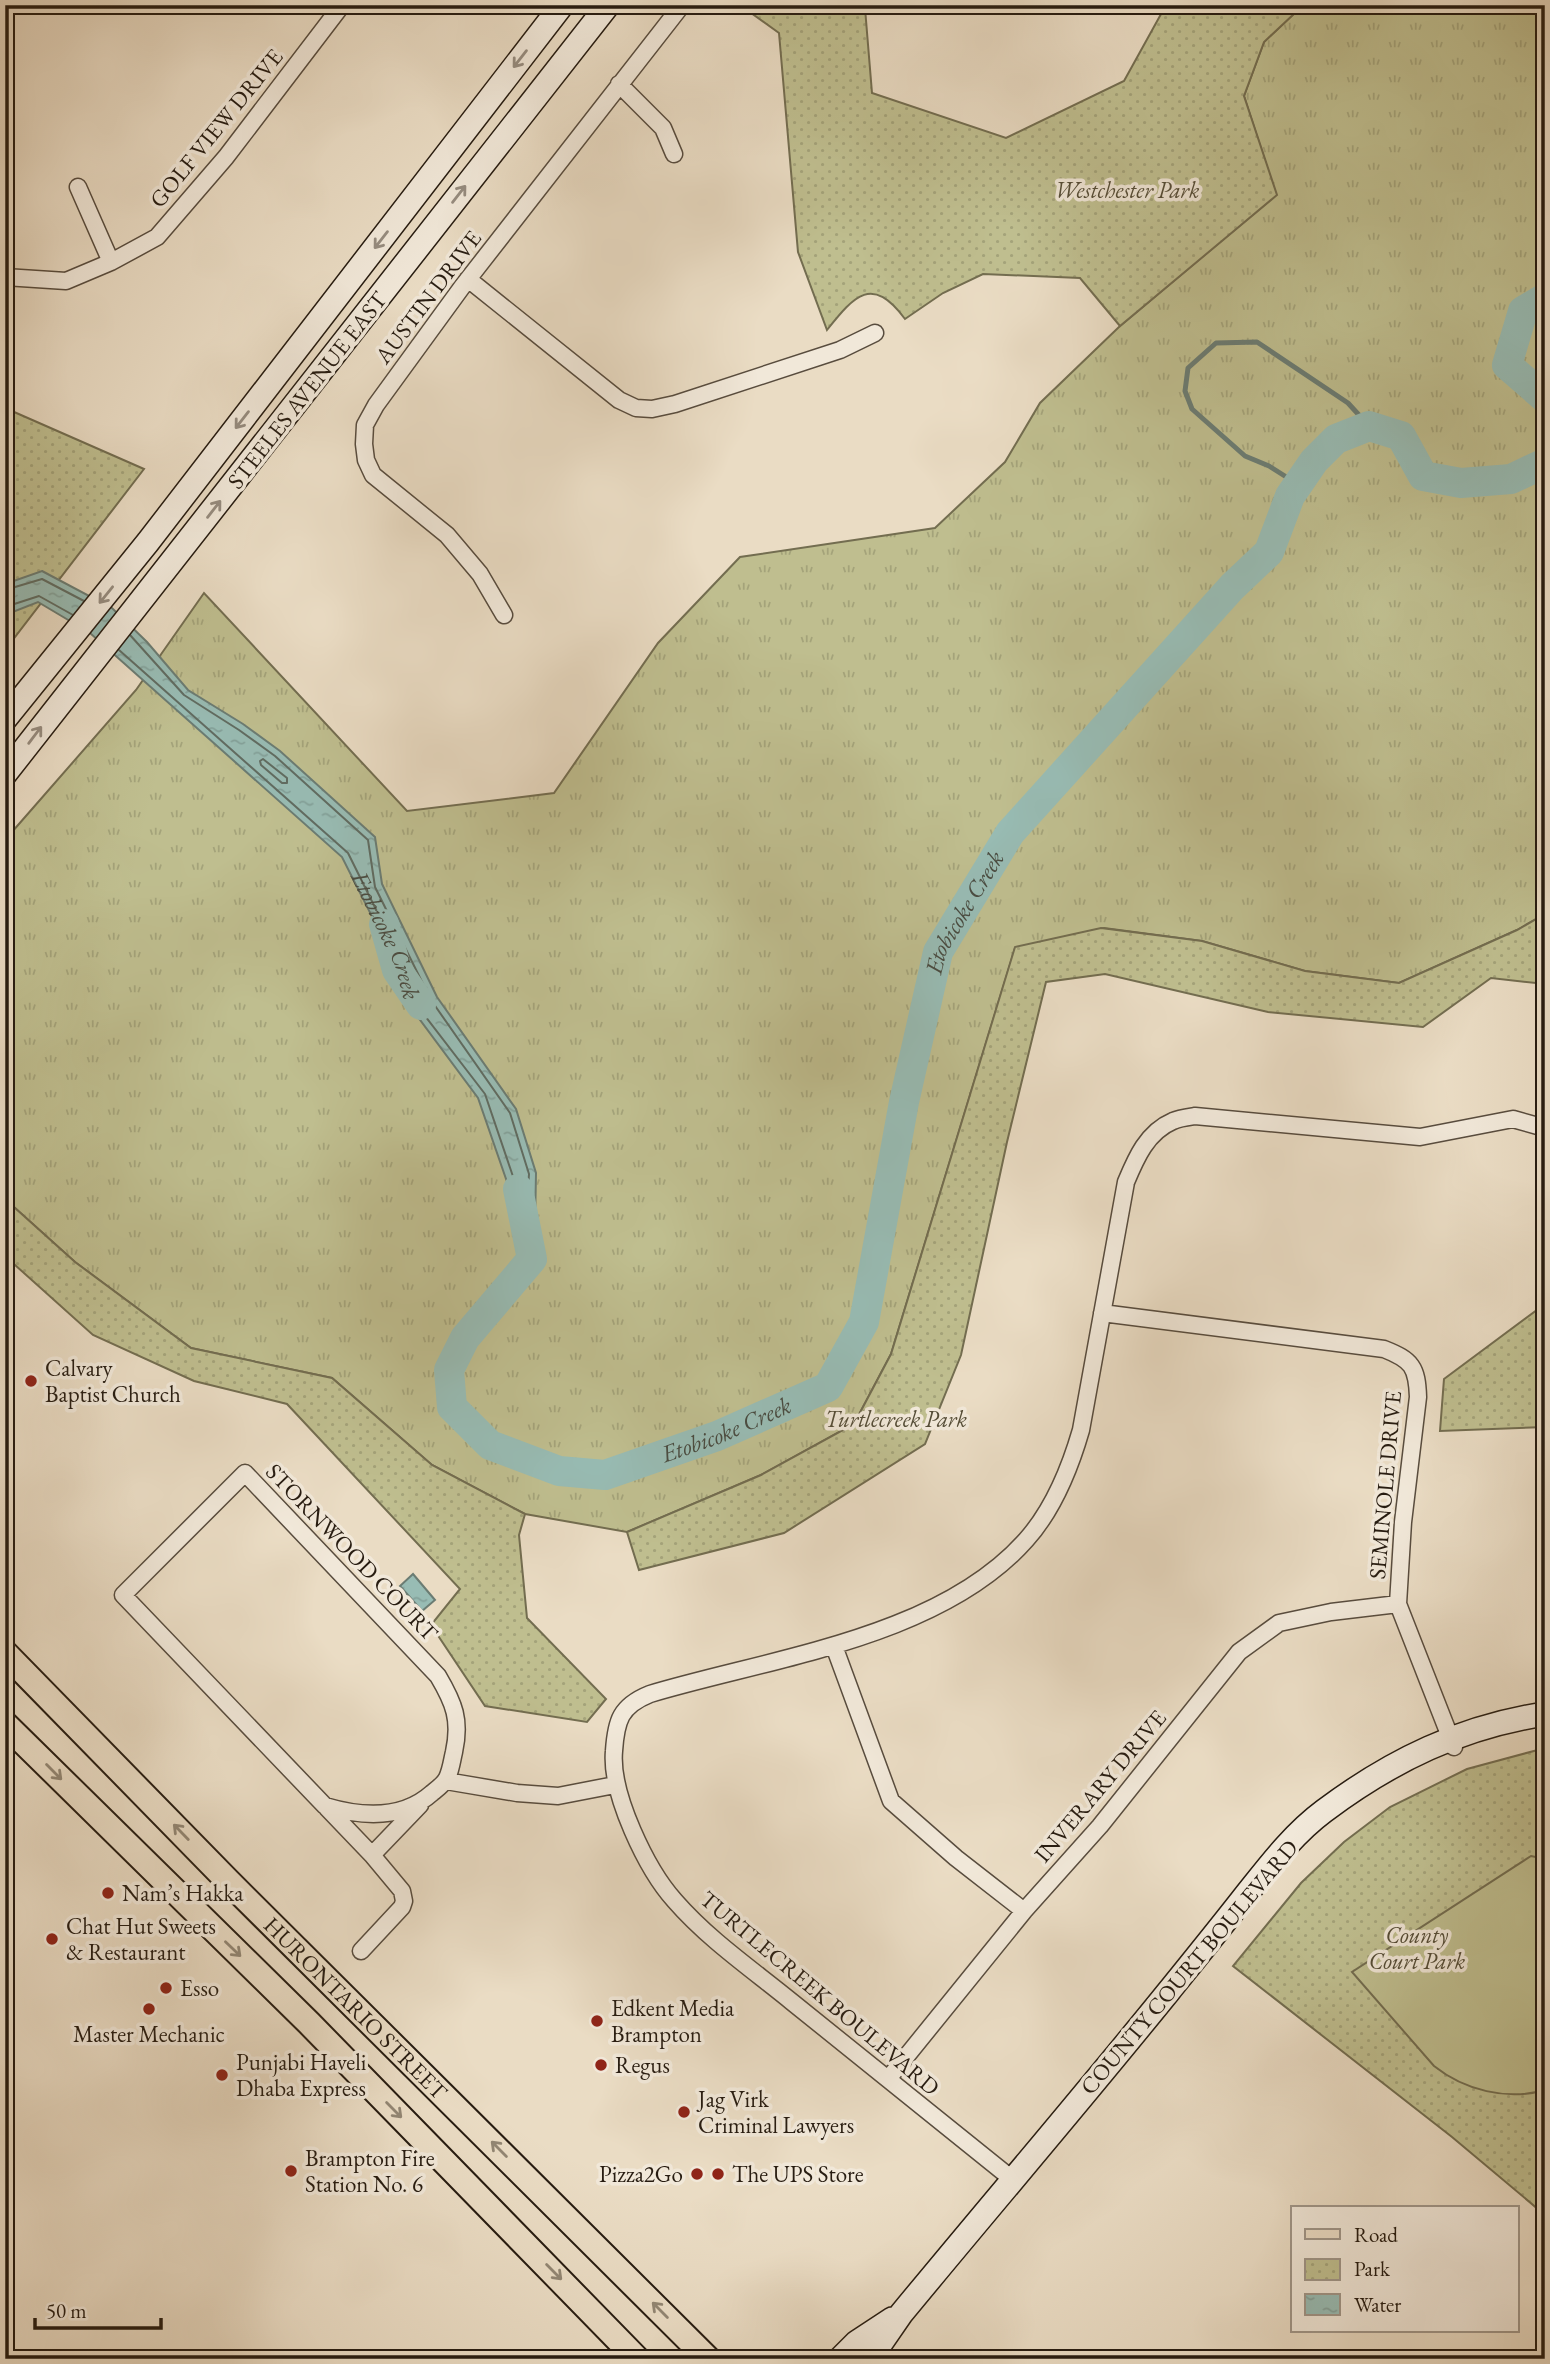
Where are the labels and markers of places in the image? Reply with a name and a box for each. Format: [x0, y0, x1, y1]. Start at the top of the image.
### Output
place label: Calvary Baptist Church [45, 1353, 181, 1409]
marker: Calvary Baptist Church [23, 1373, 39, 1389]
place label: Nam’s Hakka [122, 1878, 244, 1908]
marker: Nam’s Hakka [100, 1885, 116, 1901]
place label: Chat Hut Sweets & Restaurant [66, 1911, 216, 1967]
marker: Chat Hut Sweets & Restaurant [44, 1931, 60, 1947]
place label: Esso [180, 1973, 219, 2003]
marker: Esso [158, 1980, 174, 1996]
place label: Edkent Media Brampton [611, 1993, 735, 2049]
marker: Master Mechanic [141, 2001, 157, 2017]
marker: Edkent Media Brampton [589, 2013, 605, 2029]
place label: Master Mechanic [73, 2019, 225, 2049]
place label: Punjabi Haveli Dhaba Express [236, 2047, 367, 2103]
place label: Regus [615, 2050, 670, 2080]
marker: Regus [593, 2057, 609, 2073]
marker: Punjabi Haveli Dhaba Express [214, 2067, 230, 2083]
place label: Jag Virk Criminal Lawyers [696, 2084, 854, 2140]
marker: Jag Virk Criminal Lawyers [676, 2104, 692, 2120]
place label: Brampton Fire Station No. 6 [305, 2143, 435, 2199]
place label: Pizza2Go [599, 2159, 683, 2189]
place label: The UPS Store [732, 2159, 864, 2189]
marker: Brampton Fire Station No. 6 [283, 2163, 299, 2179]
marker: Pizza2Go [689, 2166, 705, 2182]
marker: The UPS Store [710, 2166, 726, 2182]

